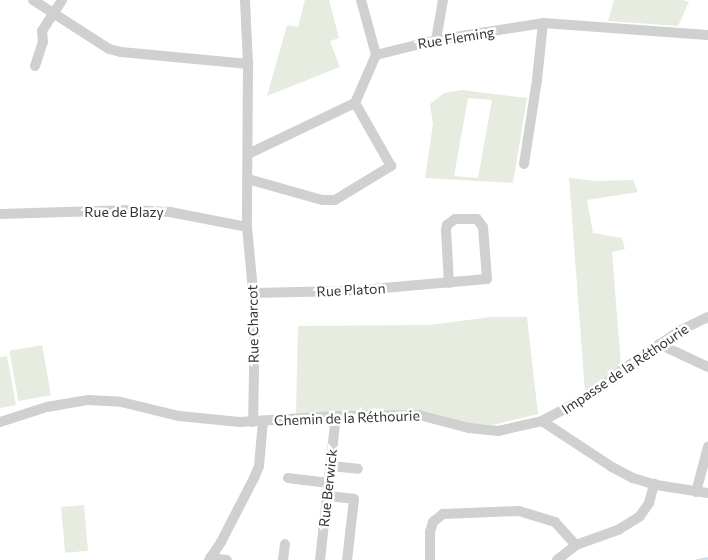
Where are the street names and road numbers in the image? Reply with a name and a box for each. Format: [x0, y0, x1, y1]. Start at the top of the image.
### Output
street label: Rue Fleming [416, 24, 496, 52]
street label: Rue de Blazy [84, 204, 164, 220]
street label: Rue Platon [316, 280, 386, 300]
street label: Rue Charcot [244, 285, 262, 363]
street label: Impasse de la Réthourie [559, 320, 691, 418]
street label: Chemin de la Réthourie [274, 407, 420, 429]
street label: Rue Berwick [316, 448, 340, 528]

